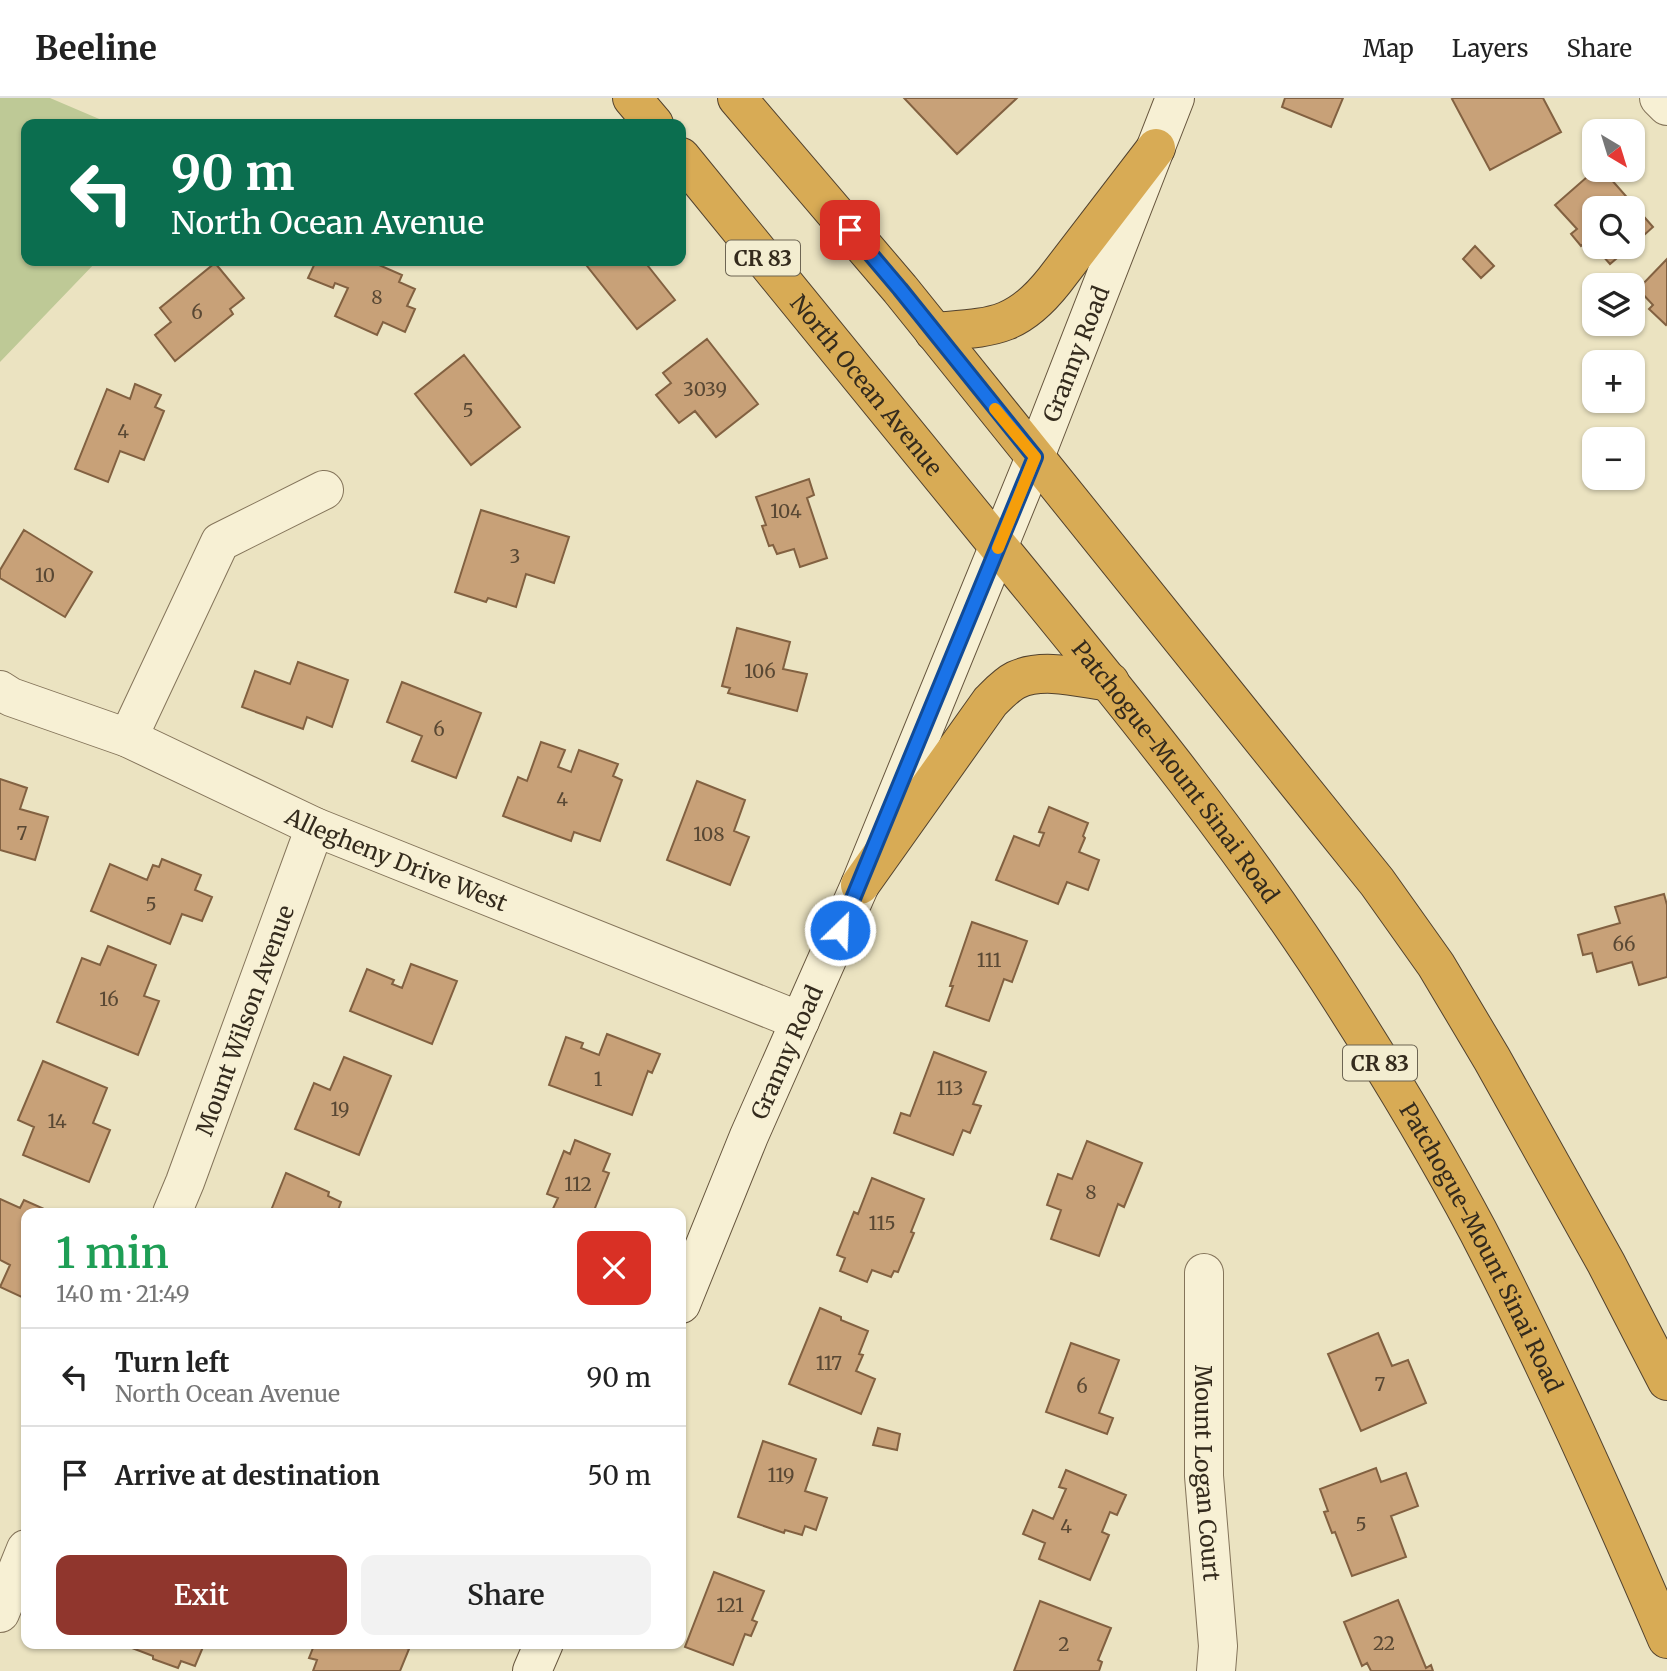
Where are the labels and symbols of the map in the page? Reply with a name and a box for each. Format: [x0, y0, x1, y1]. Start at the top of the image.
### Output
north arrow [1582, 119, 1645, 182]
pin [820, 200, 880, 260]
road number: CR 83 [726, 240, 800, 276]
street label: Granny Road [1036, 281, 1115, 426]
house number: 8 [371, 285, 383, 309]
street label: North Ocean Avenue [785, 288, 949, 481]
house number: 6 [191, 300, 203, 324]
house number: 3039 [683, 377, 727, 401]
house number: 5 [462, 398, 474, 422]
house number: 4 [117, 419, 129, 443]
house number: 104 [770, 499, 802, 523]
house number: 3 [510, 544, 520, 568]
house number: 10 [35, 563, 55, 587]
street label: Patchogue-Mount Sinai Road [1066, 634, 1286, 908]
house number: 106 [744, 659, 776, 683]
house number: 6 [433, 717, 445, 741]
house number: 4 [556, 787, 568, 811]
street label: Allegheny Drive West [280, 800, 512, 917]
house number: 7 [17, 821, 28, 845]
house number: 108 [693, 822, 725, 846]
house number: 5 [145, 892, 157, 916]
position arrow [803, 893, 877, 967]
street label: Mount Wilson Avenue [189, 901, 300, 1139]
house number: 66 [1613, 932, 1635, 956]
house number: 111 [977, 948, 1002, 972]
street label: Granny Road [744, 981, 828, 1123]
house number: 16 [99, 987, 119, 1011]
road number: CR 83 [1343, 1046, 1417, 1080]
house number: 1 [594, 1067, 603, 1091]
house number: 113 [937, 1076, 963, 1100]
house number: 19 [330, 1097, 350, 1121]
street label: Patchogue-Mount Sinai Road [1394, 1097, 1570, 1397]
house number: 14 [47, 1109, 67, 1133]
house number: 112 [564, 1172, 592, 1196]
house number: 8 [1085, 1180, 1097, 1204]
house number: 115 [868, 1211, 896, 1235]
house number: 117 [816, 1351, 842, 1375]
street label: Mount Logan Court [1189, 1365, 1227, 1582]
house number: 7 [1375, 1372, 1386, 1396]
house number: 6 [1076, 1374, 1088, 1398]
house number: 119 [767, 1463, 795, 1487]
house number: 5 [1355, 1512, 1367, 1536]
house number: 4 [1060, 1514, 1072, 1538]
house number: 121 [716, 1593, 744, 1617]
house number: 22 [1373, 1631, 1395, 1655]
house number: 2 [1058, 1632, 1070, 1656]

